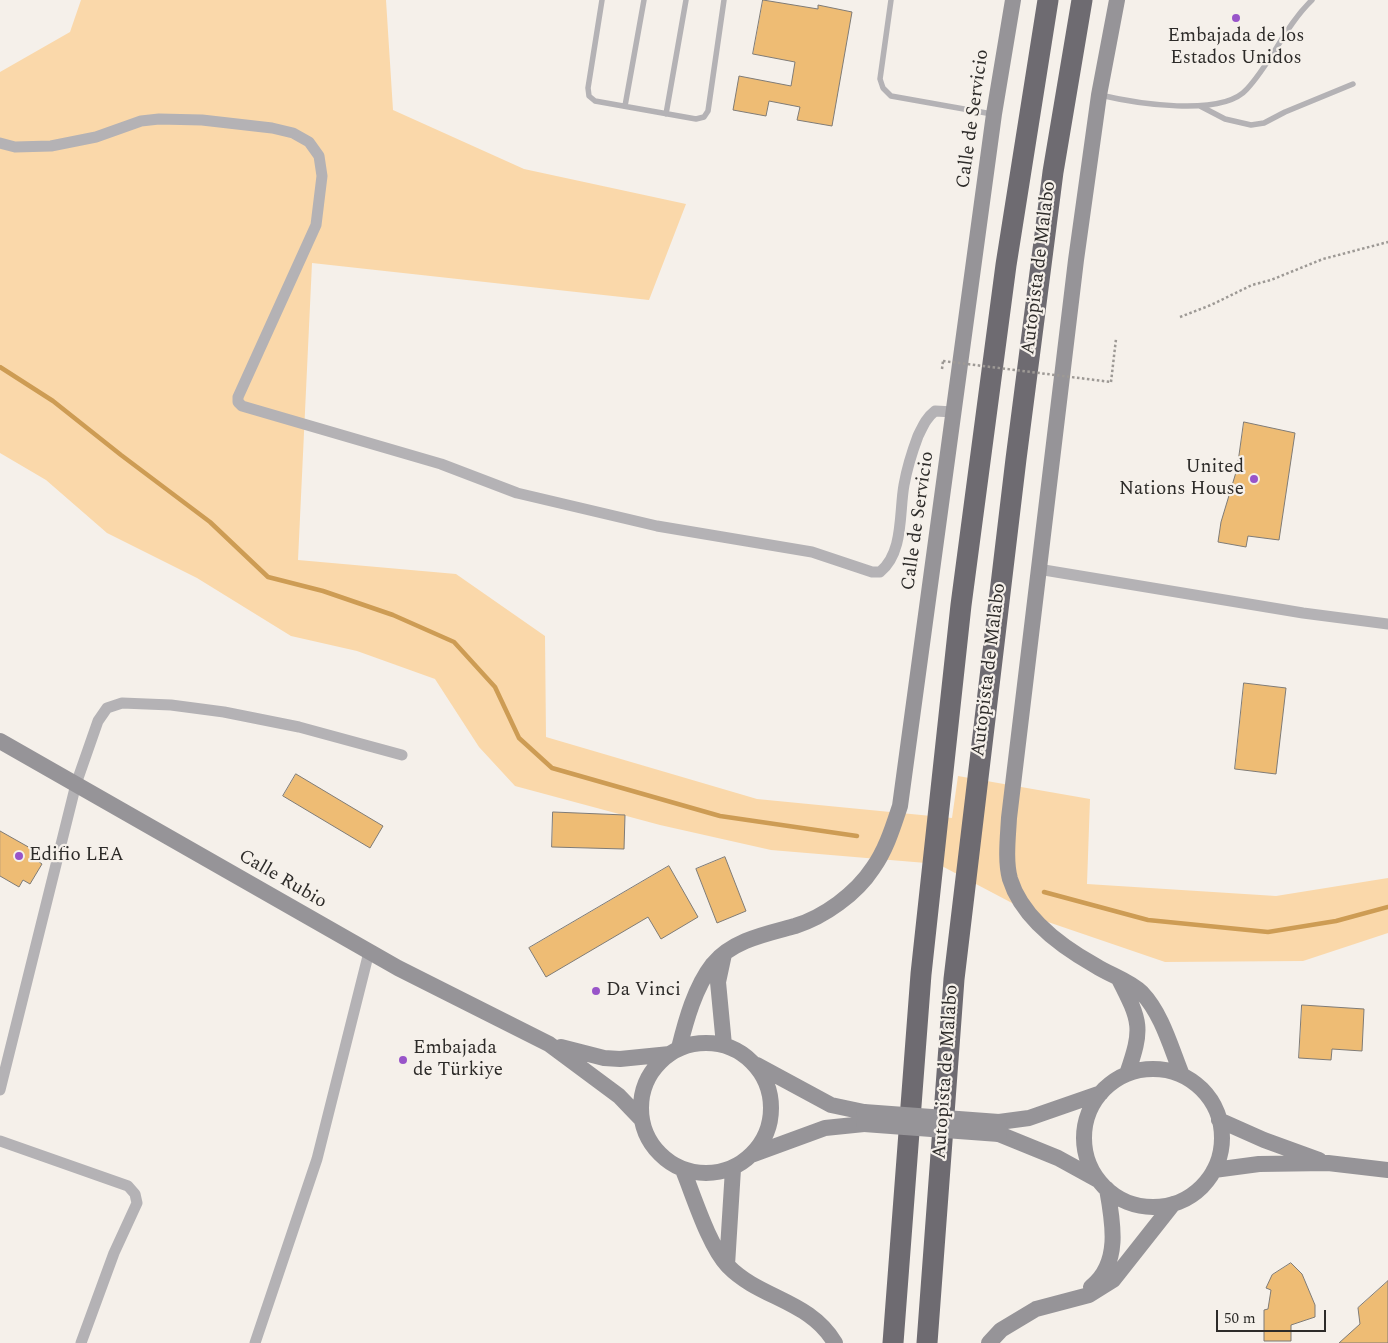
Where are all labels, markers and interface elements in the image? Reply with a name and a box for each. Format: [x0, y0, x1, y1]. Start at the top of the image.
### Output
marker: Embajada de los Estados Unidos [1230, 12, 1242, 24]
place label: Embajada de los Estados Unidos [1167, 26, 1305, 70]
street label: Calle de Servicio [953, 48, 995, 190]
street label: Autopista de Malabo [1018, 180, 1062, 356]
street label: Calle de Servicio [898, 450, 940, 592]
place label: United Nations House [1119, 457, 1244, 501]
marker: United Nations House [1248, 473, 1260, 485]
street label: Autopista de Malabo [968, 582, 1012, 758]
place label: Edifio LEA [29, 845, 124, 867]
street label: Calle Rubio [234, 846, 330, 914]
marker: Edifio LEA [13, 850, 25, 862]
place label: Da Vinci [606, 980, 681, 1002]
street label: Autopista de Malabo [930, 984, 964, 1160]
marker: Da Vinci [590, 985, 602, 997]
place label: Embajada de Türkiye [413, 1038, 503, 1082]
marker: Embajada de Türkiye [397, 1054, 409, 1066]
scale bar [1218, 1300, 1328, 1332]
text: 50 m [1224, 1307, 1256, 1330]

